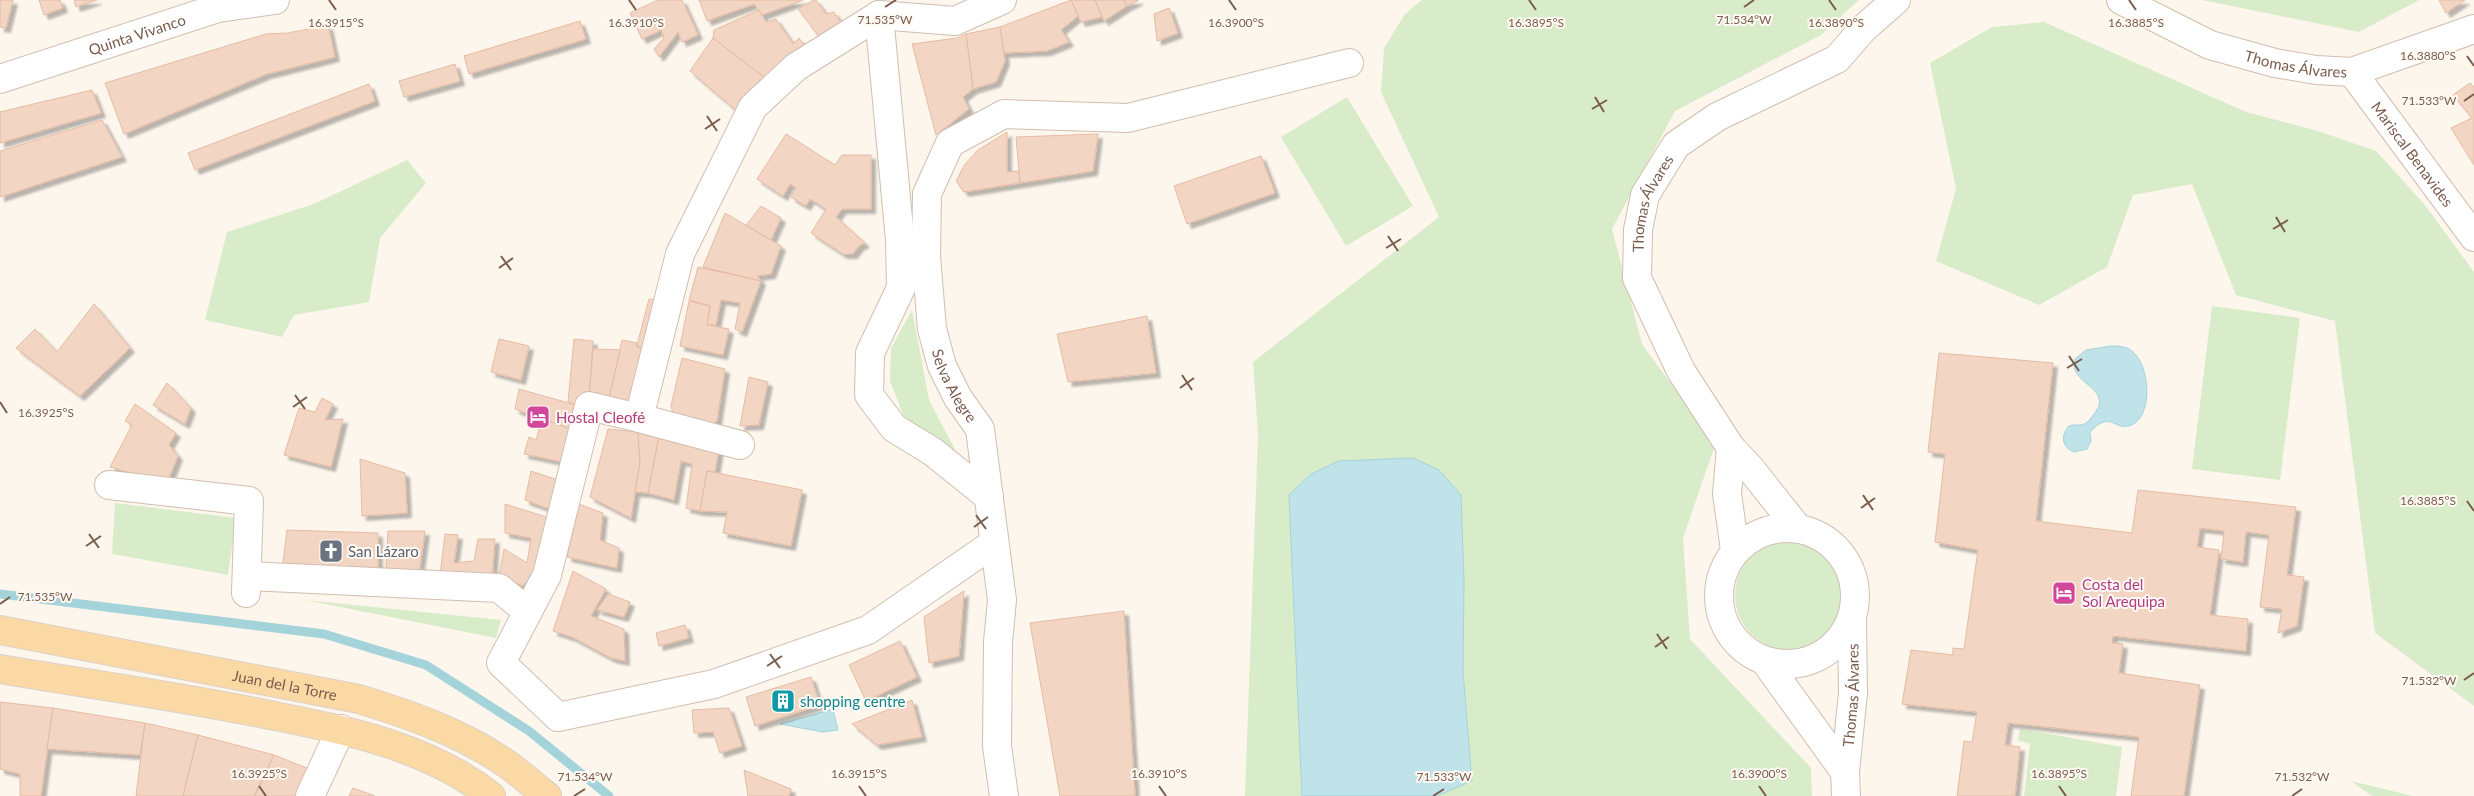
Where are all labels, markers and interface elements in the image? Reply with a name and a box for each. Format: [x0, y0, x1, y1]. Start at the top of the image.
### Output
street label: Quinta Vivanco [86, 10, 188, 59]
text: 71.535°W [857, 12, 913, 27]
text: 71.534°W [1716, 12, 1772, 27]
text: 16.3915°S [308, 15, 364, 30]
text: 16.3910°S [608, 15, 664, 30]
text: 16.3900°S [1208, 15, 1264, 30]
text: 16.3895°S [1508, 15, 1564, 30]
text: 16.3890°S [1808, 15, 1864, 30]
text: 16.3885°S [2108, 15, 2164, 30]
street label: Thomas Álvares [2243, 46, 2347, 81]
text: 16.3880°S [2400, 48, 2456, 63]
text: 71.533°W [2401, 93, 2457, 108]
street label: Mariscal Benavides [2368, 98, 2457, 210]
street label: Thomas Álvares [1629, 151, 1677, 252]
street label: Selva Alegre [929, 347, 981, 426]
hotel icon: Hostal Cleofé [525, 404, 551, 430]
text: 16.3925°S [18, 405, 74, 420]
place label: Hostal Cleofé [556, 408, 645, 426]
text: 16.3885°S [2400, 493, 2456, 508]
church icon: San Lázaro [318, 538, 344, 564]
place label: San Lázaro [348, 542, 419, 560]
place label: Costa del Sol Arequipa [2082, 575, 2165, 610]
hotel icon: Costa del Sol Arequipa [2051, 580, 2077, 606]
text: 71.535°W [17, 589, 73, 604]
street label: Thomas Álvares [1839, 644, 1862, 748]
street label: Juan del la Torre [231, 666, 339, 704]
text: 71.532°W [2401, 673, 2457, 688]
building icon: shopping centre [770, 688, 796, 714]
place label: shopping centre [800, 692, 906, 710]
text: 16.3925°S [231, 766, 287, 781]
text: 16.3915°S [831, 766, 887, 781]
text: 16.3910°S [1131, 766, 1187, 781]
text: 16.3900°S [1731, 766, 1787, 781]
text: 16.3895°S [2031, 766, 2087, 781]
text: 71.534°W [557, 769, 613, 784]
text: 71.533°W [1416, 769, 1472, 784]
text: 71.532°W [2274, 769, 2330, 784]

